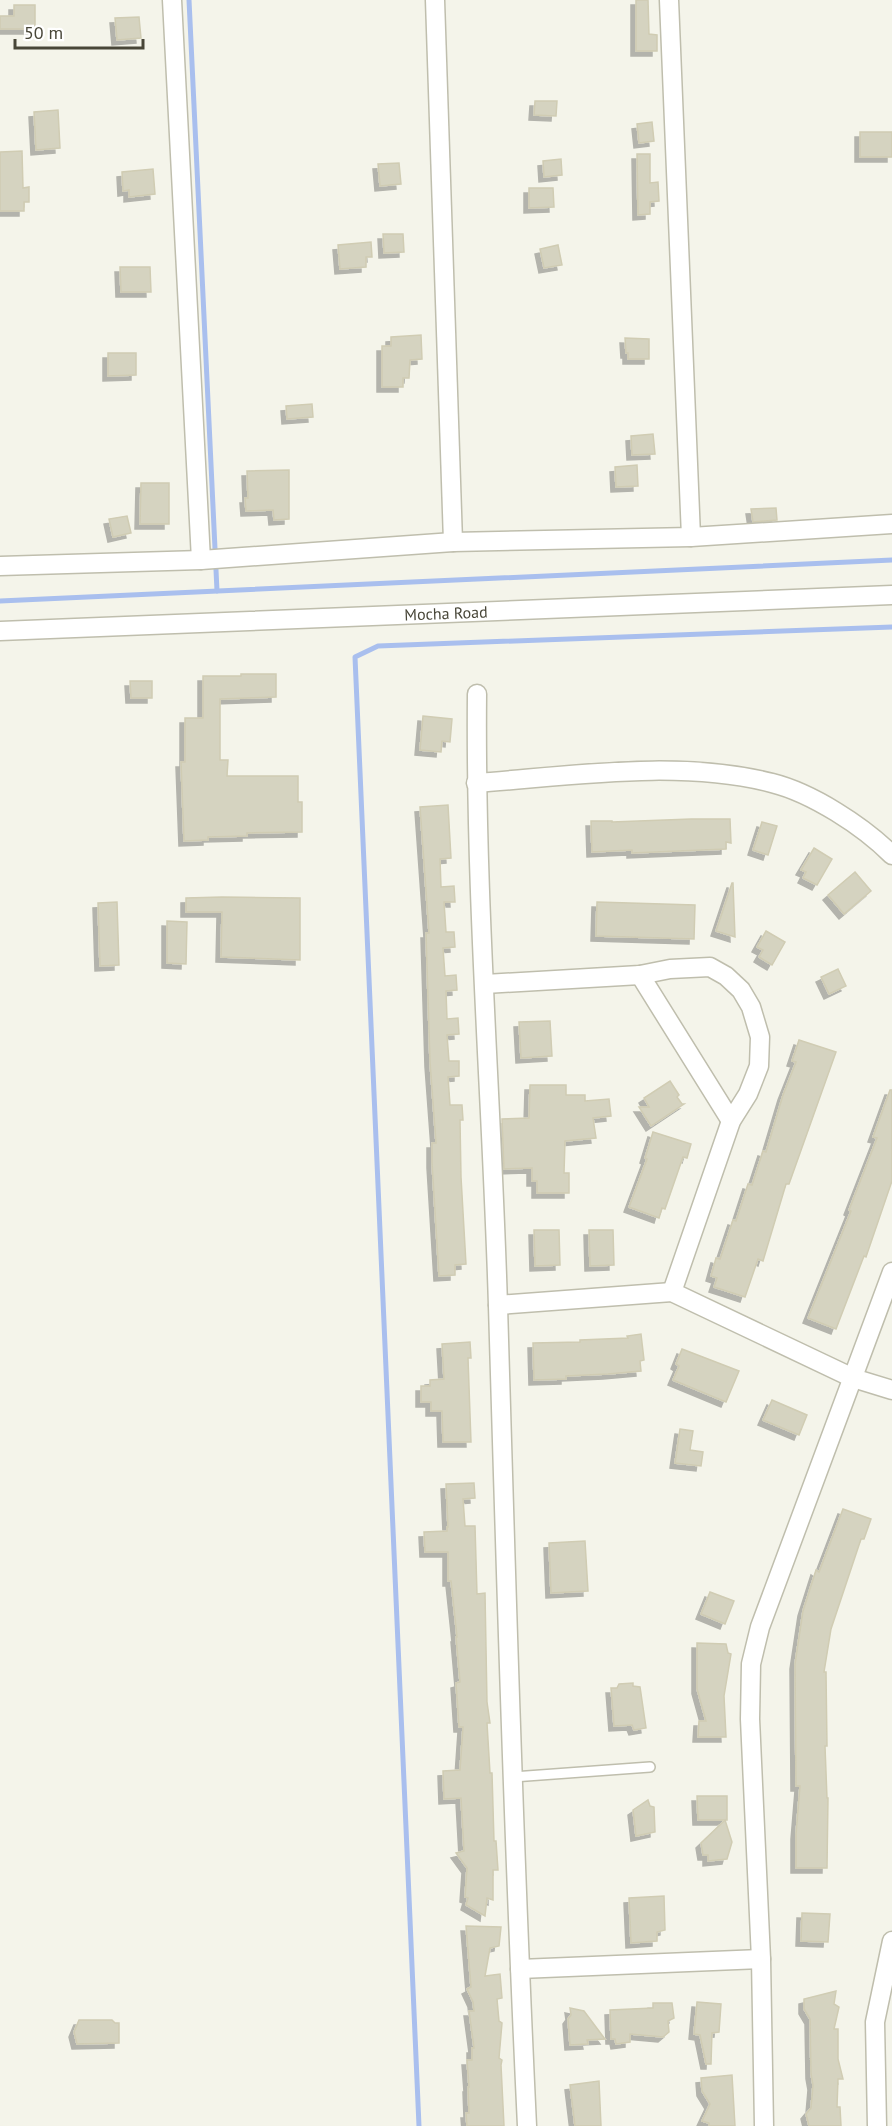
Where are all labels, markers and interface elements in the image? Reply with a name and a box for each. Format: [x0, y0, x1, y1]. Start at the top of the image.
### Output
scale bar [15, 12, 142, 50]
text: 50 m [24, 21, 63, 44]
street label: Mocha Road [404, 602, 488, 624]

